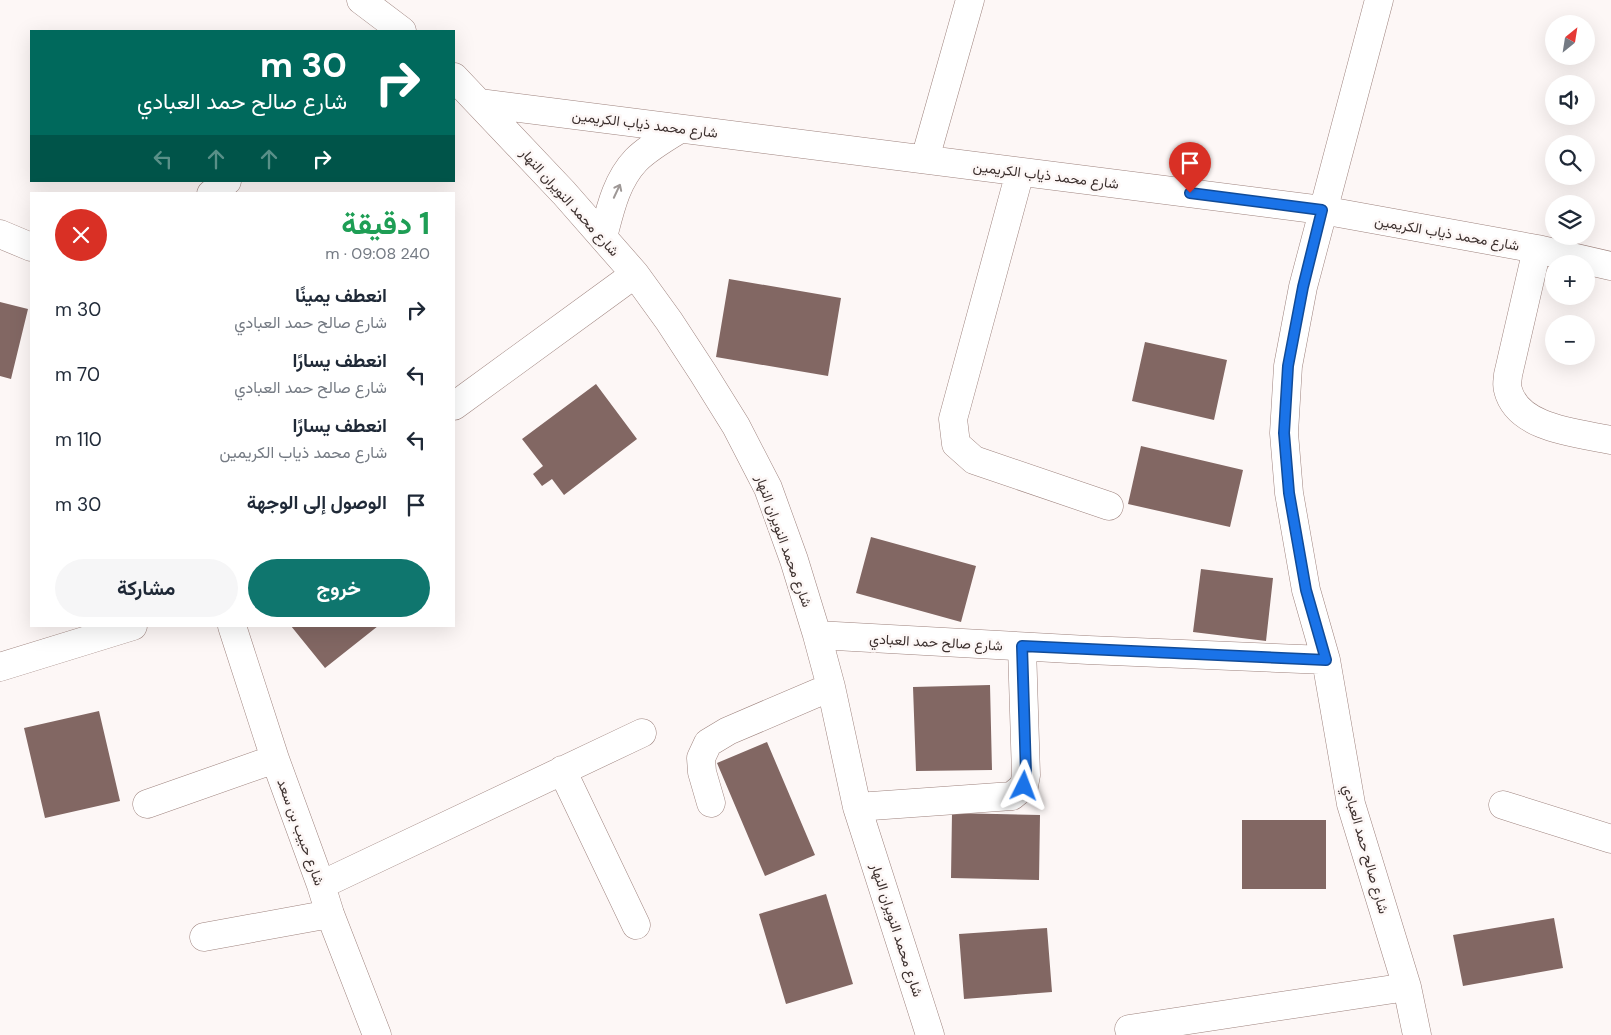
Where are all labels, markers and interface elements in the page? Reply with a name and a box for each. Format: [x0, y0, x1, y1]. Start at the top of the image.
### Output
north arrow [1545, 15, 1595, 65]
map controls [1545, 15, 1595, 365]
text: 30 m [260, 42, 347, 88]
icon: right [365, 50, 430, 115]
button: sound [1545, 75, 1595, 125]
text: شارع صالح حمد العبادي [137, 87, 347, 116]
street label: شارع محمد ذياب الكريمين [571, 106, 719, 144]
button: search [1545, 135, 1595, 185]
pin [1169, 142, 1211, 193]
street label: شارع محمد النويران النهار [514, 143, 623, 261]
icon: left [149, 145, 177, 173]
icon: ahead [202, 145, 230, 173]
icon: ahead [255, 145, 283, 173]
icon: right [308, 145, 336, 173]
icon: arrive [1176, 149, 1204, 177]
street label: شارع محمد ذياب الكريمين [972, 157, 1120, 195]
one-way arrow [613, 184, 622, 199]
button: layers [1545, 195, 1595, 245]
text: 1 دقيقة [341, 204, 430, 243]
button: close [55, 209, 107, 261]
street label: شارع محمد ذياب الكريمين [1373, 211, 1521, 257]
text: 240 m · 09:08 [325, 243, 430, 264]
button: + [1545, 255, 1595, 305]
text: انعطف يمينًا [295, 283, 387, 308]
icon: right [402, 296, 430, 324]
text: 30 m [55, 297, 101, 322]
text: شارع صالح حمد العبادي [234, 312, 387, 333]
button: − [1545, 315, 1595, 365]
text: انعطف يسارًا [293, 348, 387, 373]
icon: left [402, 361, 430, 389]
text: 70 m [55, 362, 100, 387]
text: شارع صالح حمد العبادي [234, 377, 387, 398]
text: انعطف يسارًا [293, 413, 387, 438]
icon: left [402, 426, 430, 454]
text: 110 m [55, 427, 102, 452]
text: شارع محمد ذياب الكريمين [219, 442, 387, 463]
street label: شارع محمد النويران النهار [749, 471, 816, 610]
text: الوصول إلى الوجهة [247, 490, 387, 515]
icon: arrive [402, 491, 430, 519]
text: 30 m [55, 492, 101, 517]
button: مشاركة [55, 559, 238, 617]
button: خروج [248, 559, 430, 617]
street label: شارع صالح حمد العبادي [869, 630, 1003, 657]
position arrow [997, 759, 1049, 811]
street label: شارع حبيب بن سعد [271, 776, 329, 889]
street label: شارع صالح حمد العبادي [1336, 782, 1393, 917]
street label: شارع محمد النويران النهار [865, 860, 927, 1000]

